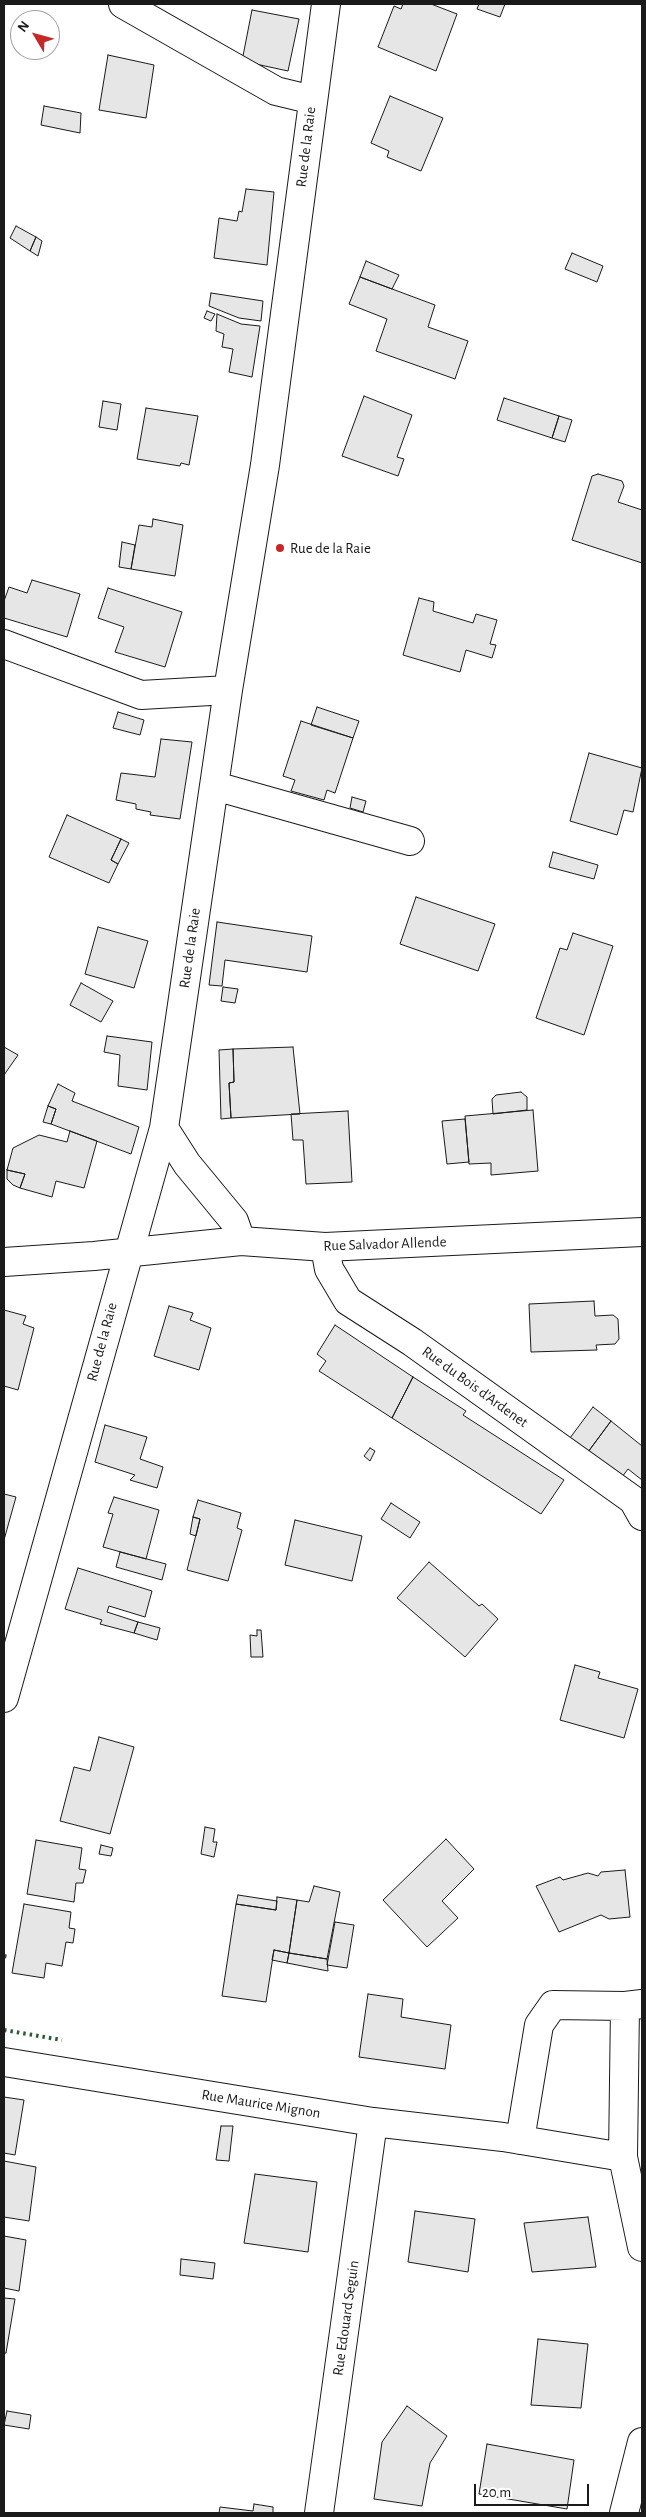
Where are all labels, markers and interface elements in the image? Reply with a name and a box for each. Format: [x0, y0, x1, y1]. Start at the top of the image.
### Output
north arrow [10, 10, 60, 60]
text: N [15, 18, 32, 35]
street label: Rue de la Raie [292, 106, 320, 188]
place label: Rue de la Raie [290, 539, 371, 557]
marker: Rue de la Raie [274, 542, 286, 554]
street label: Rue de la Raie [175, 907, 205, 989]
street label: Rue Salvador Allende [323, 1233, 447, 1255]
street label: Rue de la Raie [83, 1301, 121, 1383]
street label: Rue du Bois d'Ardenet [418, 1342, 532, 1432]
street label: Rue Maurice Mignon [200, 2086, 322, 2122]
street label: Rue Edouard Seguin [329, 2259, 363, 2377]
scale bar [476, 2474, 591, 2506]
text: 20 m [482, 2485, 511, 2500]

